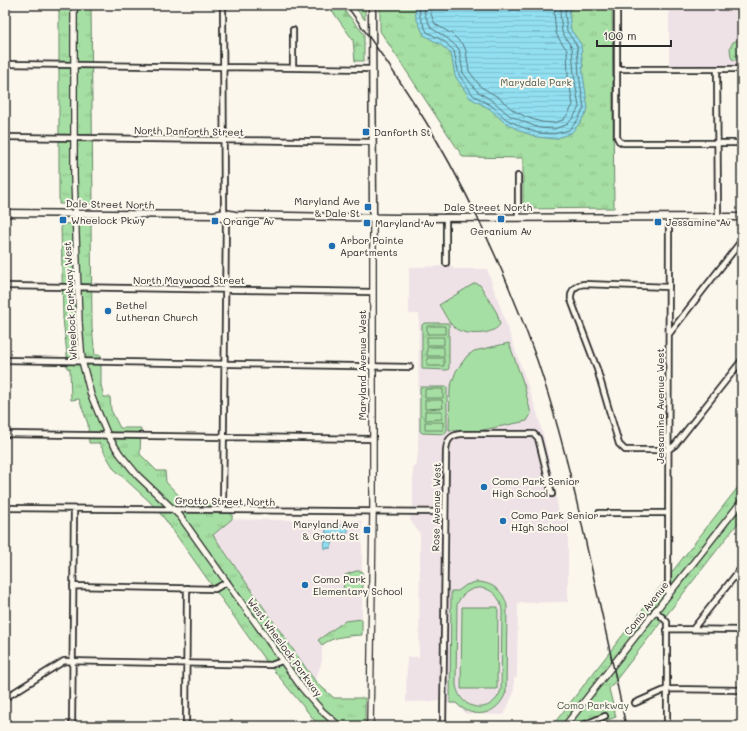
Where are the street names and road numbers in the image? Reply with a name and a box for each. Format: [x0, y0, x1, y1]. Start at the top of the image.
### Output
street label: North Danforth Street [134, 123, 244, 139]
street label: Dale Street North [66, 196, 155, 212]
street label: Dale Street North [444, 200, 533, 214]
street label: Wheelock Parkway West [60, 241, 80, 361]
street label: North Maywood Street [133, 273, 245, 287]
street label: Maryland Avenue West [355, 310, 369, 420]
street label: Jessamine Avenue West [653, 348, 667, 464]
street label: Rose Avenue West [428, 463, 444, 551]
street label: Grotto Street North [175, 493, 275, 509]
street label: Como Avenue [621, 578, 671, 638]
street label: West Wheelock Parkway [244, 595, 326, 699]

